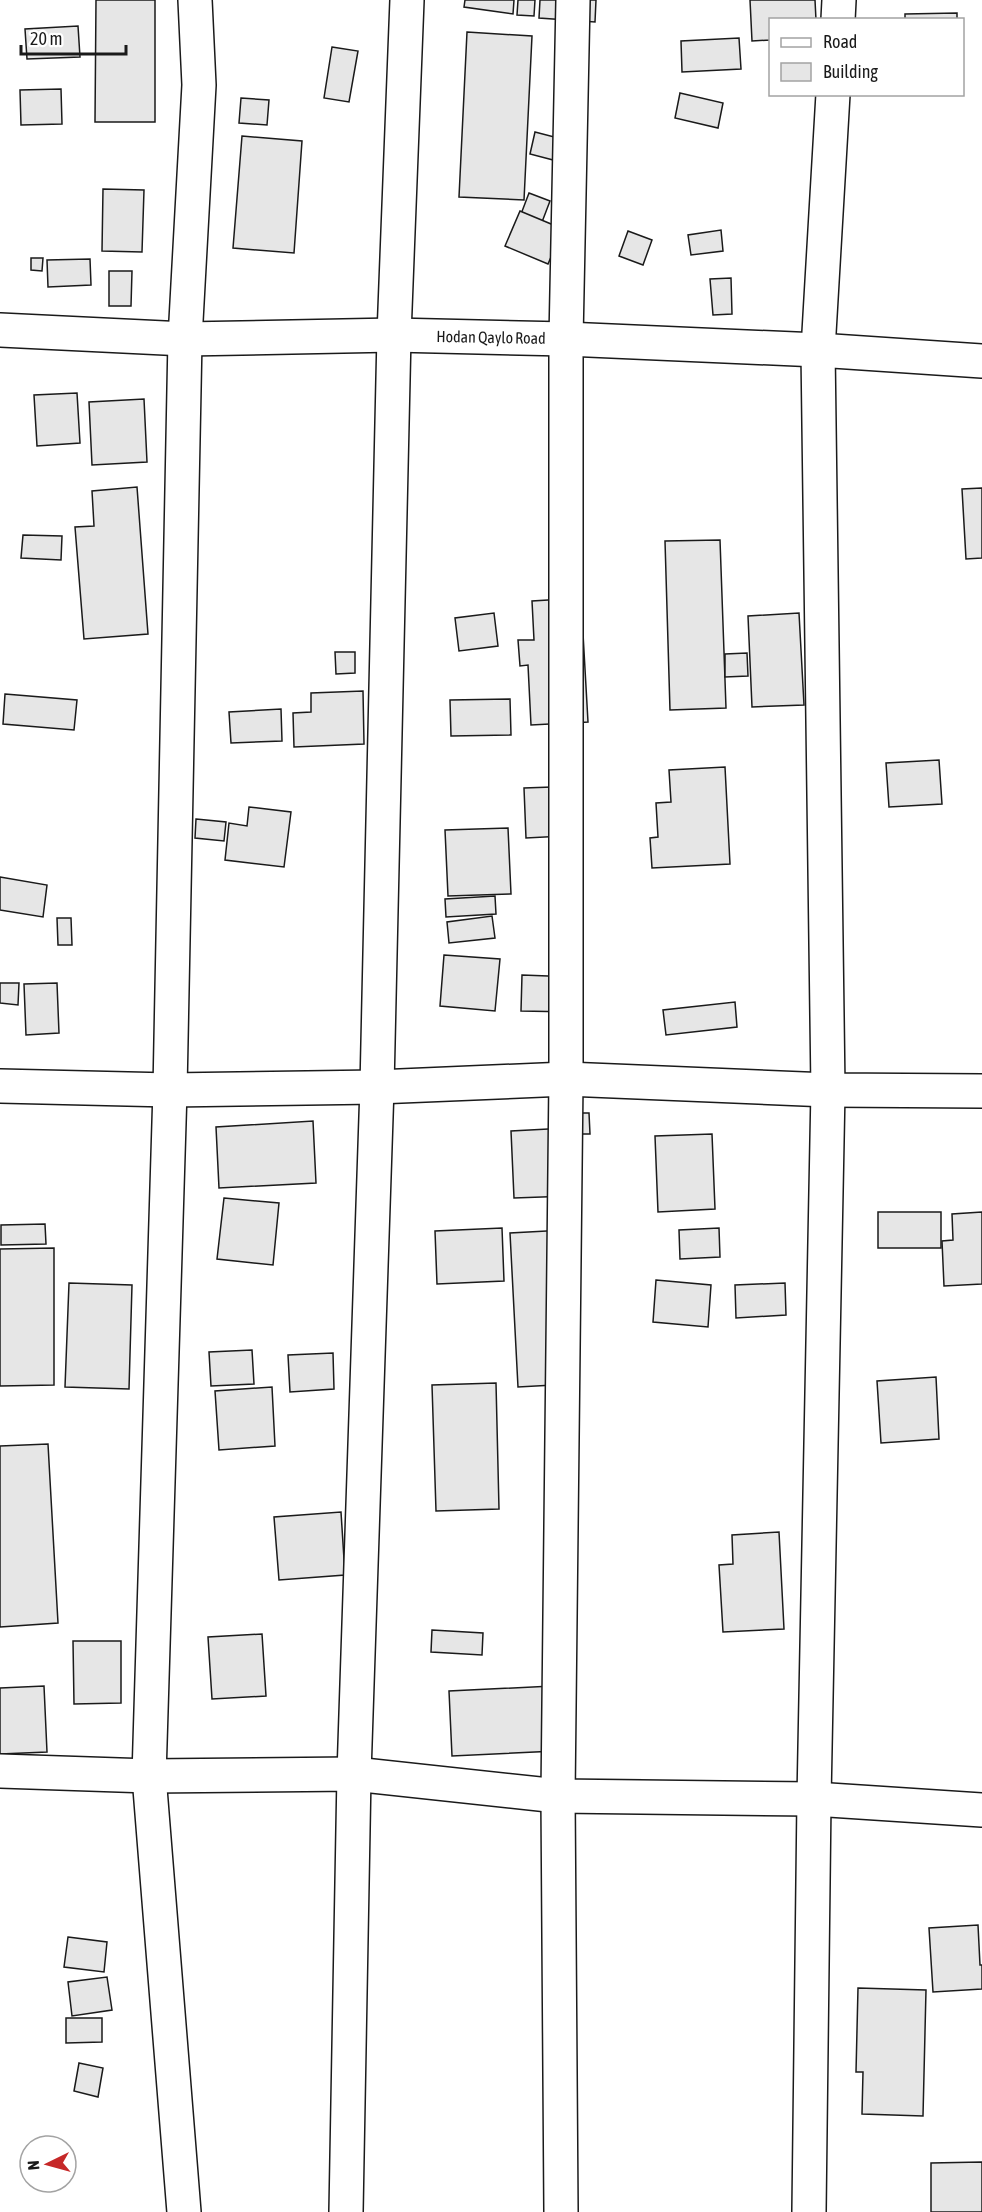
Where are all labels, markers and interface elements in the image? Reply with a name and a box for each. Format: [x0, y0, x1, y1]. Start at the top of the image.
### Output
scale bar [21, 18, 126, 56]
legend [769, 18, 964, 96]
text: 20 m [30, 28, 62, 49]
text: Road [823, 31, 857, 52]
text: Building [823, 61, 878, 82]
street label: Hodan Qaylo Road [436, 327, 546, 348]
north arrow [18, 2134, 78, 2194]
text: N [24, 2160, 42, 2171]

